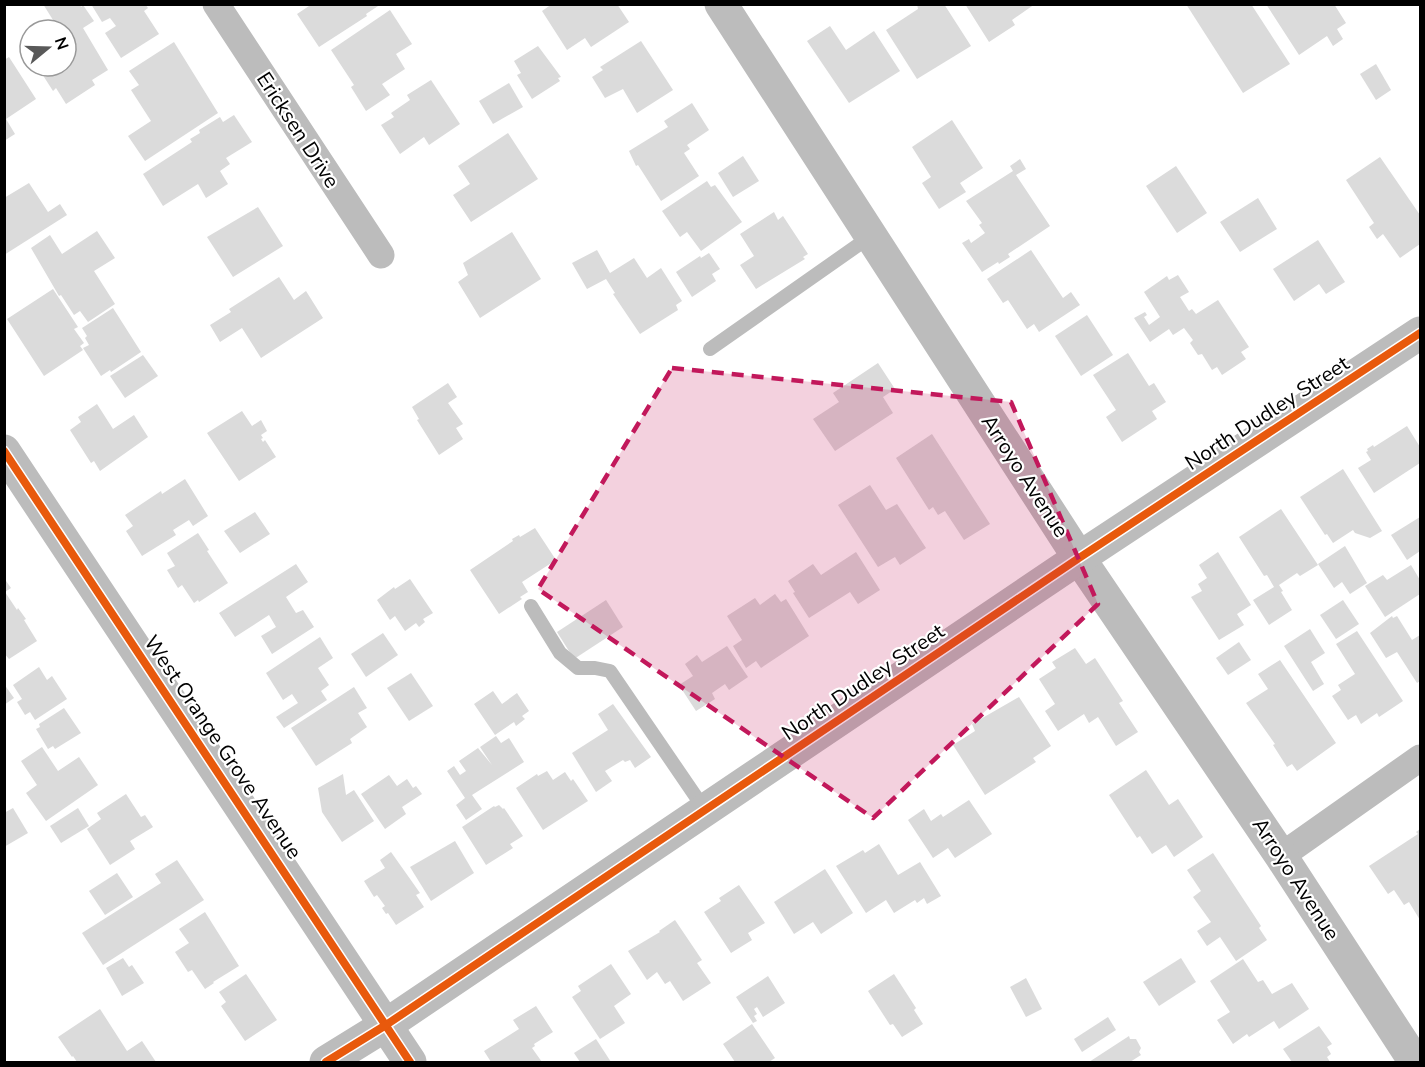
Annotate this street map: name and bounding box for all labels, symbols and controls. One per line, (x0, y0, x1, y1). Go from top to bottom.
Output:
north arrow (18, 18, 78, 78)
text: N (49, 34, 74, 53)
street label: Ericksen Drive (250, 67, 346, 193)
street label: North Dudley Street (1180, 349, 1355, 477)
street label: Arroyo Avenue (975, 409, 1075, 543)
street label: North Dudley Street (776, 617, 950, 747)
street label: West Orange Grove Avenue (138, 630, 308, 864)
street label: Arroyo Avenue (1246, 812, 1346, 946)

